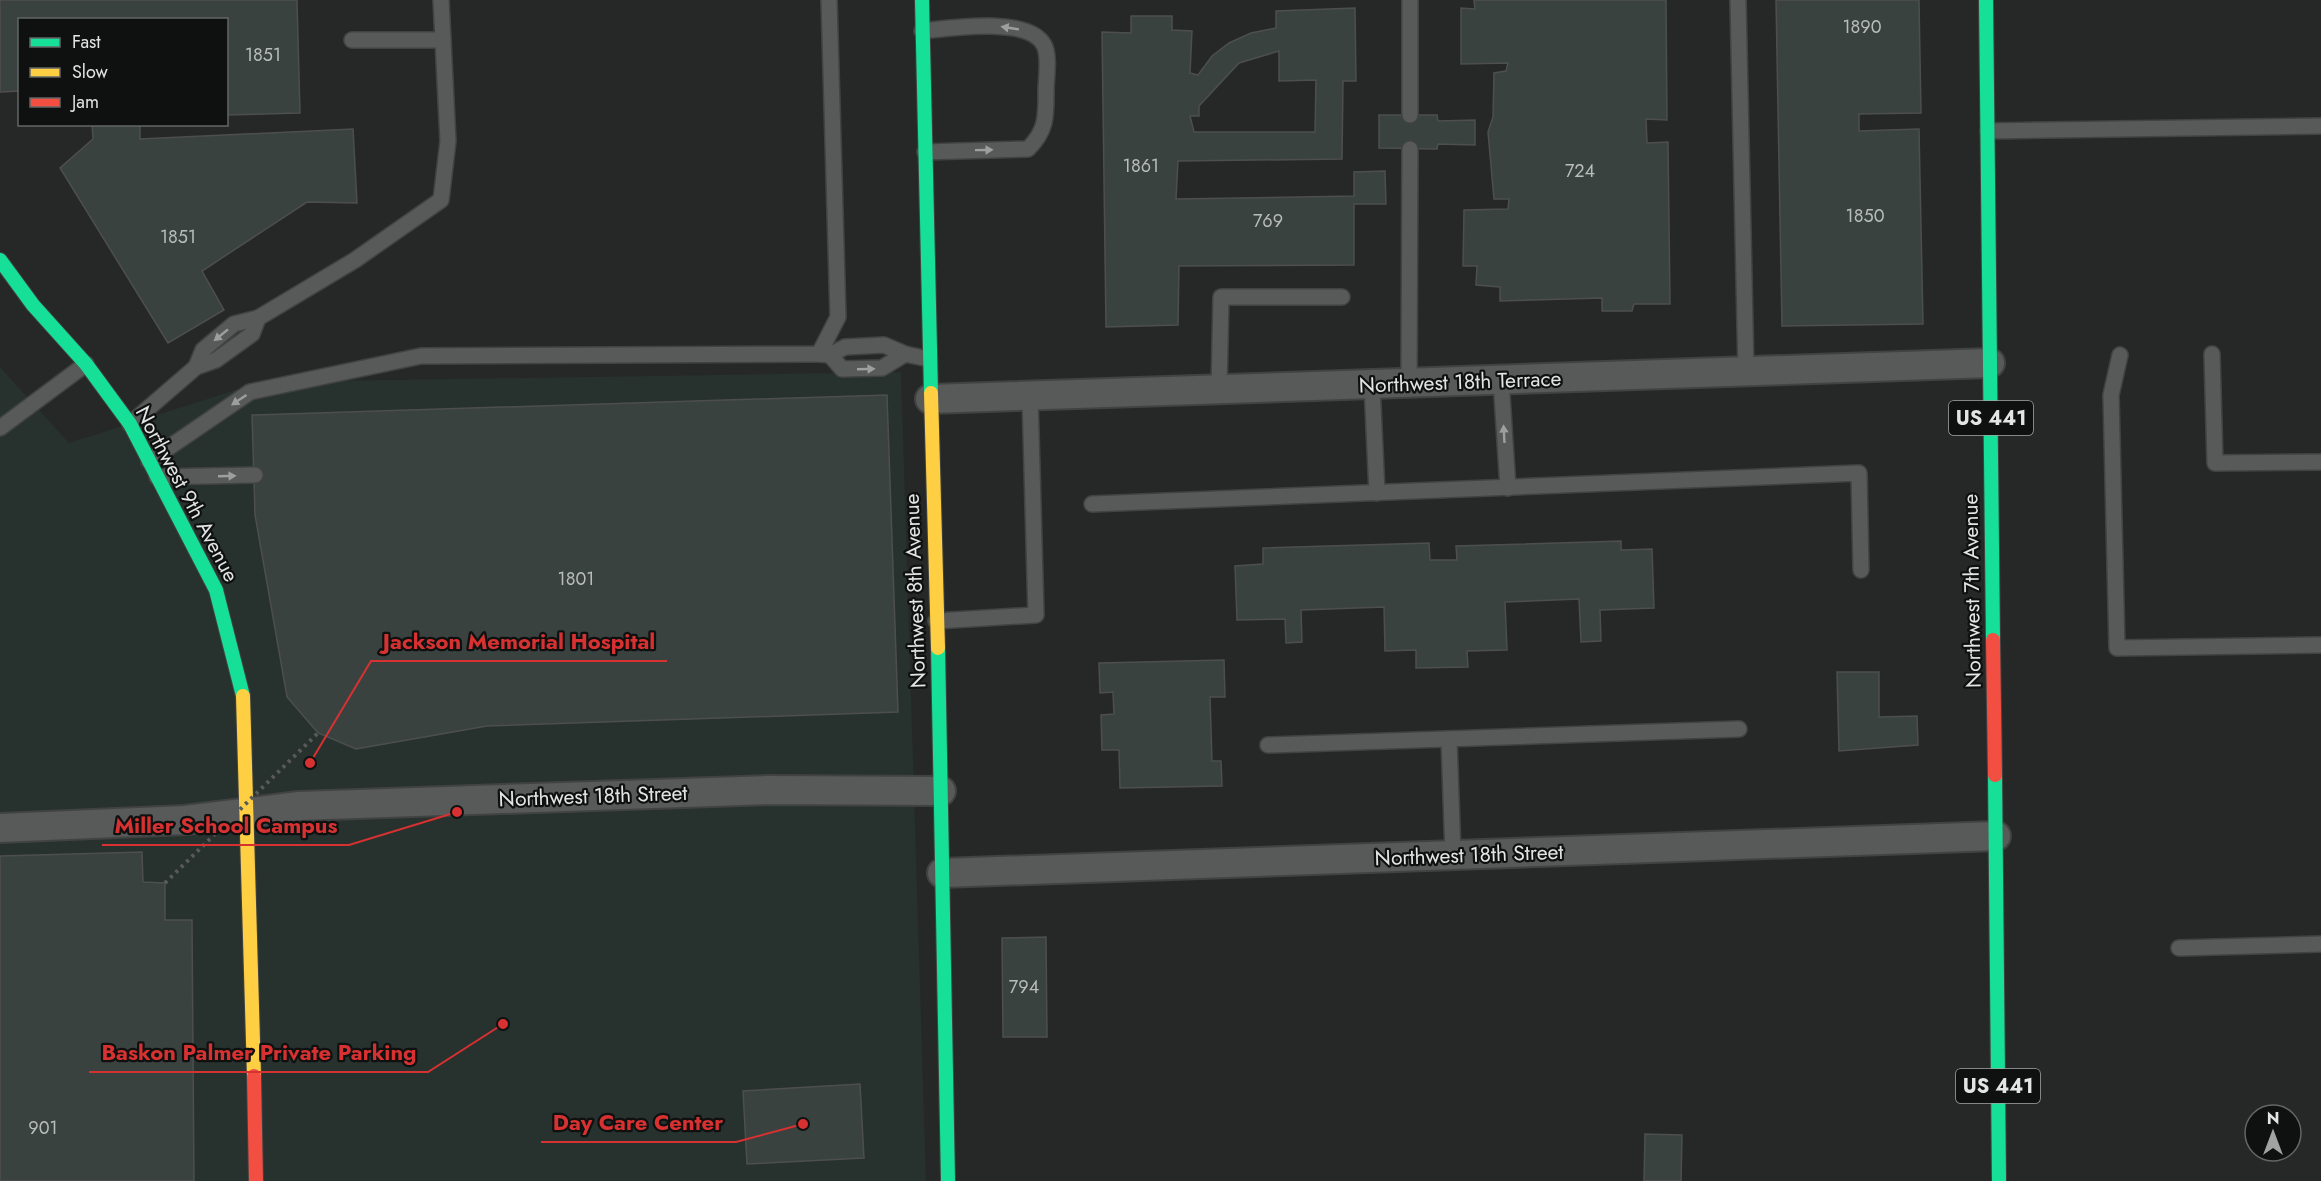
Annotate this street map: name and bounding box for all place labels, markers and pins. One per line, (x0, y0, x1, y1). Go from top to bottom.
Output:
callout: Jackson Memorial Hospital (371, 621, 667, 661)
callout: Miller School Campus (102, 805, 349, 845)
callout: Baskon Palmer Private Parking (89, 1032, 428, 1072)
callout: Day Care Center (541, 1102, 736, 1142)

